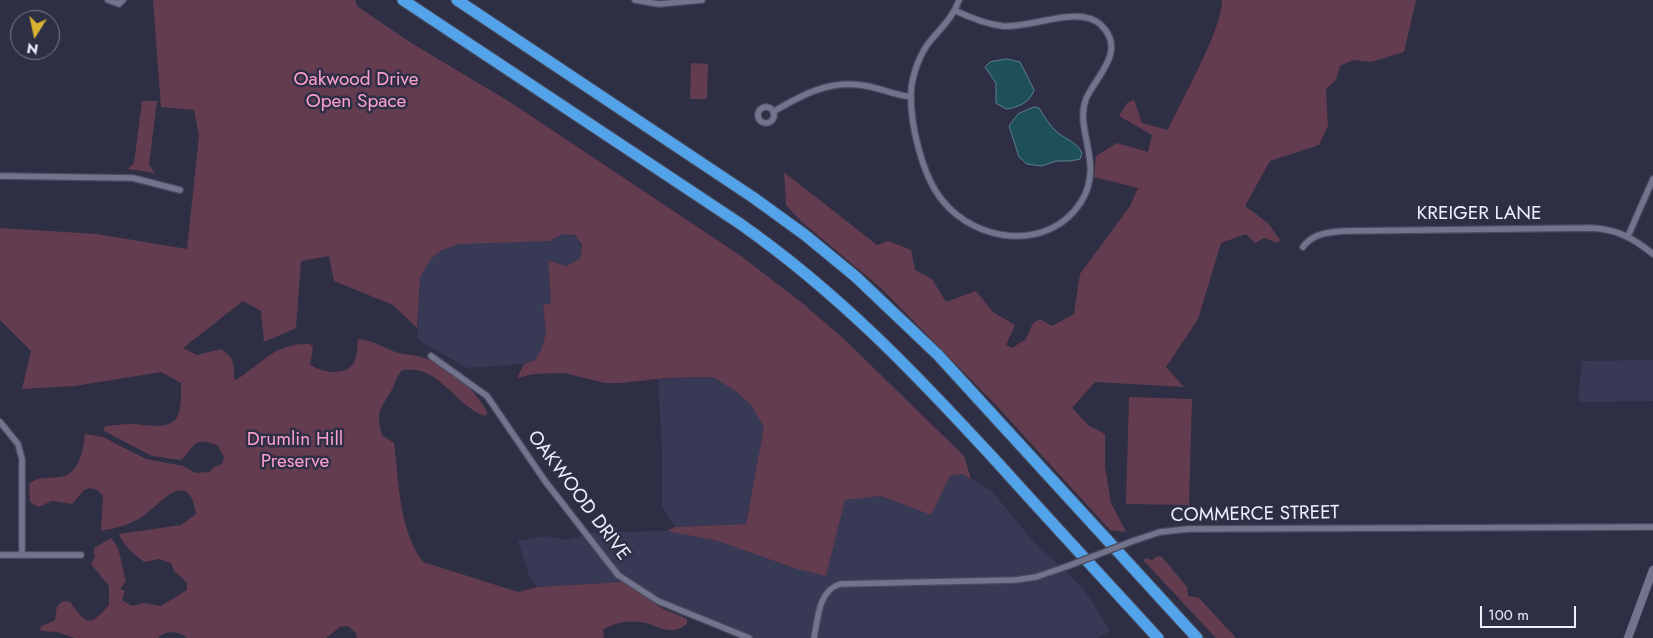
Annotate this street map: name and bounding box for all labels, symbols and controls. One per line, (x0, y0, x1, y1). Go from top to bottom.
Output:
north arrow (10, 10, 60, 60)
text: N (25, 38, 40, 60)
park label: Oakwood Drive Open Space (294, 69, 418, 113)
street label: KREIGER LANE (1417, 203, 1541, 225)
street label: OAKWOOD DRIVE (522, 427, 634, 565)
park label: Drumlin Hill Preserve (247, 429, 343, 473)
street label: COMMERCE STREET (1170, 502, 1340, 528)
scale bar (1483, 596, 1579, 628)
text: 100 m (1488, 604, 1529, 626)

